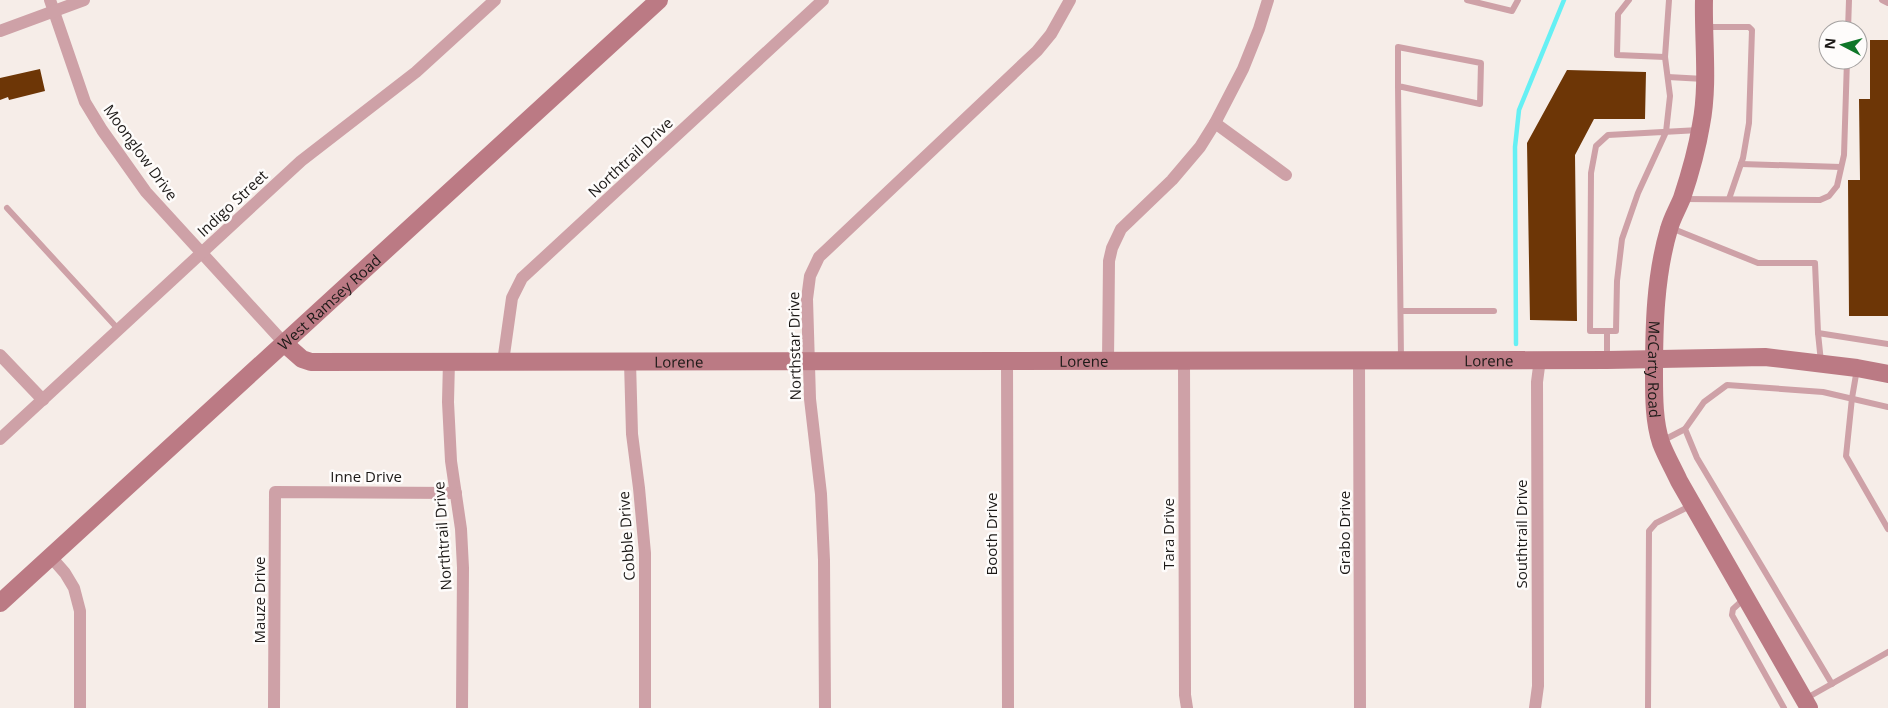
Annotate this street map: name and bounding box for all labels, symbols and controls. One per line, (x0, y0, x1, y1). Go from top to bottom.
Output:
north arrow (1818, 20, 1868, 70)
text: N (1820, 37, 1840, 50)
street label: Moonglow Drive (99, 100, 183, 204)
street label: Northtrail Drive (583, 113, 677, 201)
street label: Indigo Street (193, 165, 271, 241)
street label: West Ramsey Road (273, 250, 385, 354)
street label: Northstar Drive (783, 292, 805, 400)
street label: McCarty Road (1644, 320, 1666, 419)
street label: Lorene (1464, 350, 1513, 370)
street label: Lorene (654, 351, 703, 371)
street label: Lorene (1059, 351, 1108, 371)
street label: Inne Drive (330, 466, 402, 486)
street label: Southtrail Drive (1511, 480, 1531, 589)
street label: Northtrail Drive (428, 481, 456, 591)
street label: Cobble Drive (613, 491, 639, 581)
street label: Grabo Drive (1334, 491, 1354, 575)
street label: Booth Drive (981, 493, 1001, 575)
street label: Tara Drive (1158, 498, 1178, 570)
street label: Mauze Drive (249, 556, 269, 644)

